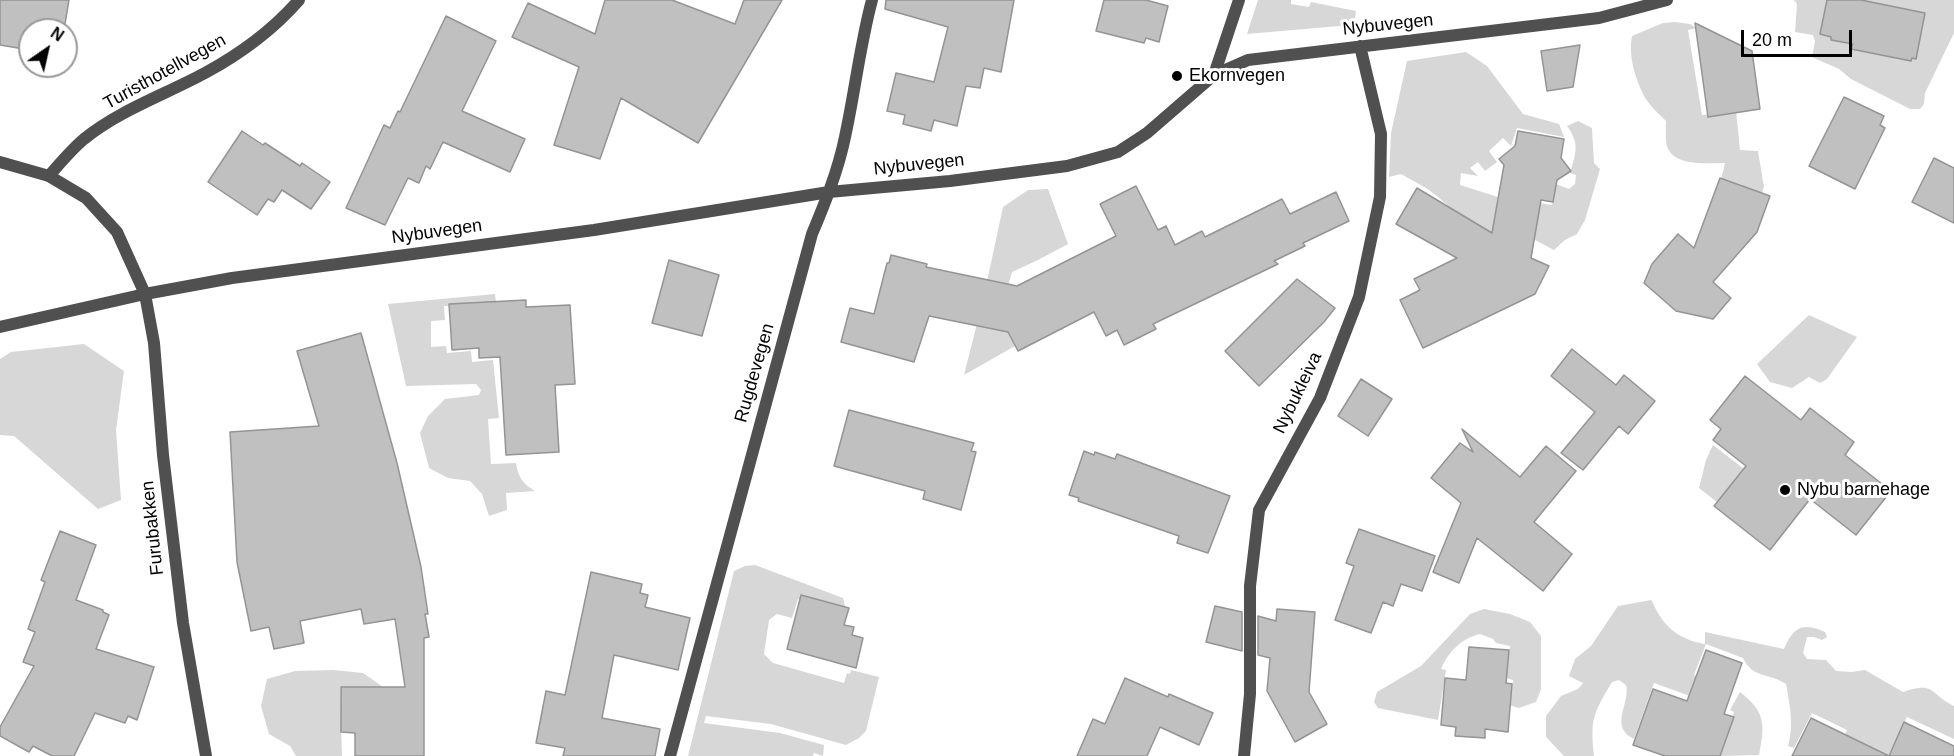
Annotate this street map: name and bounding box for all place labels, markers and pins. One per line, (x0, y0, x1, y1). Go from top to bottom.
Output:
place label: Ekornvegen (1189, 65, 1285, 87)
marker: Ekornvegen (1170, 69, 1184, 83)
place label: Nybu barnehage (1797, 479, 1930, 501)
marker: Nybu barnehage (1778, 483, 1792, 497)

